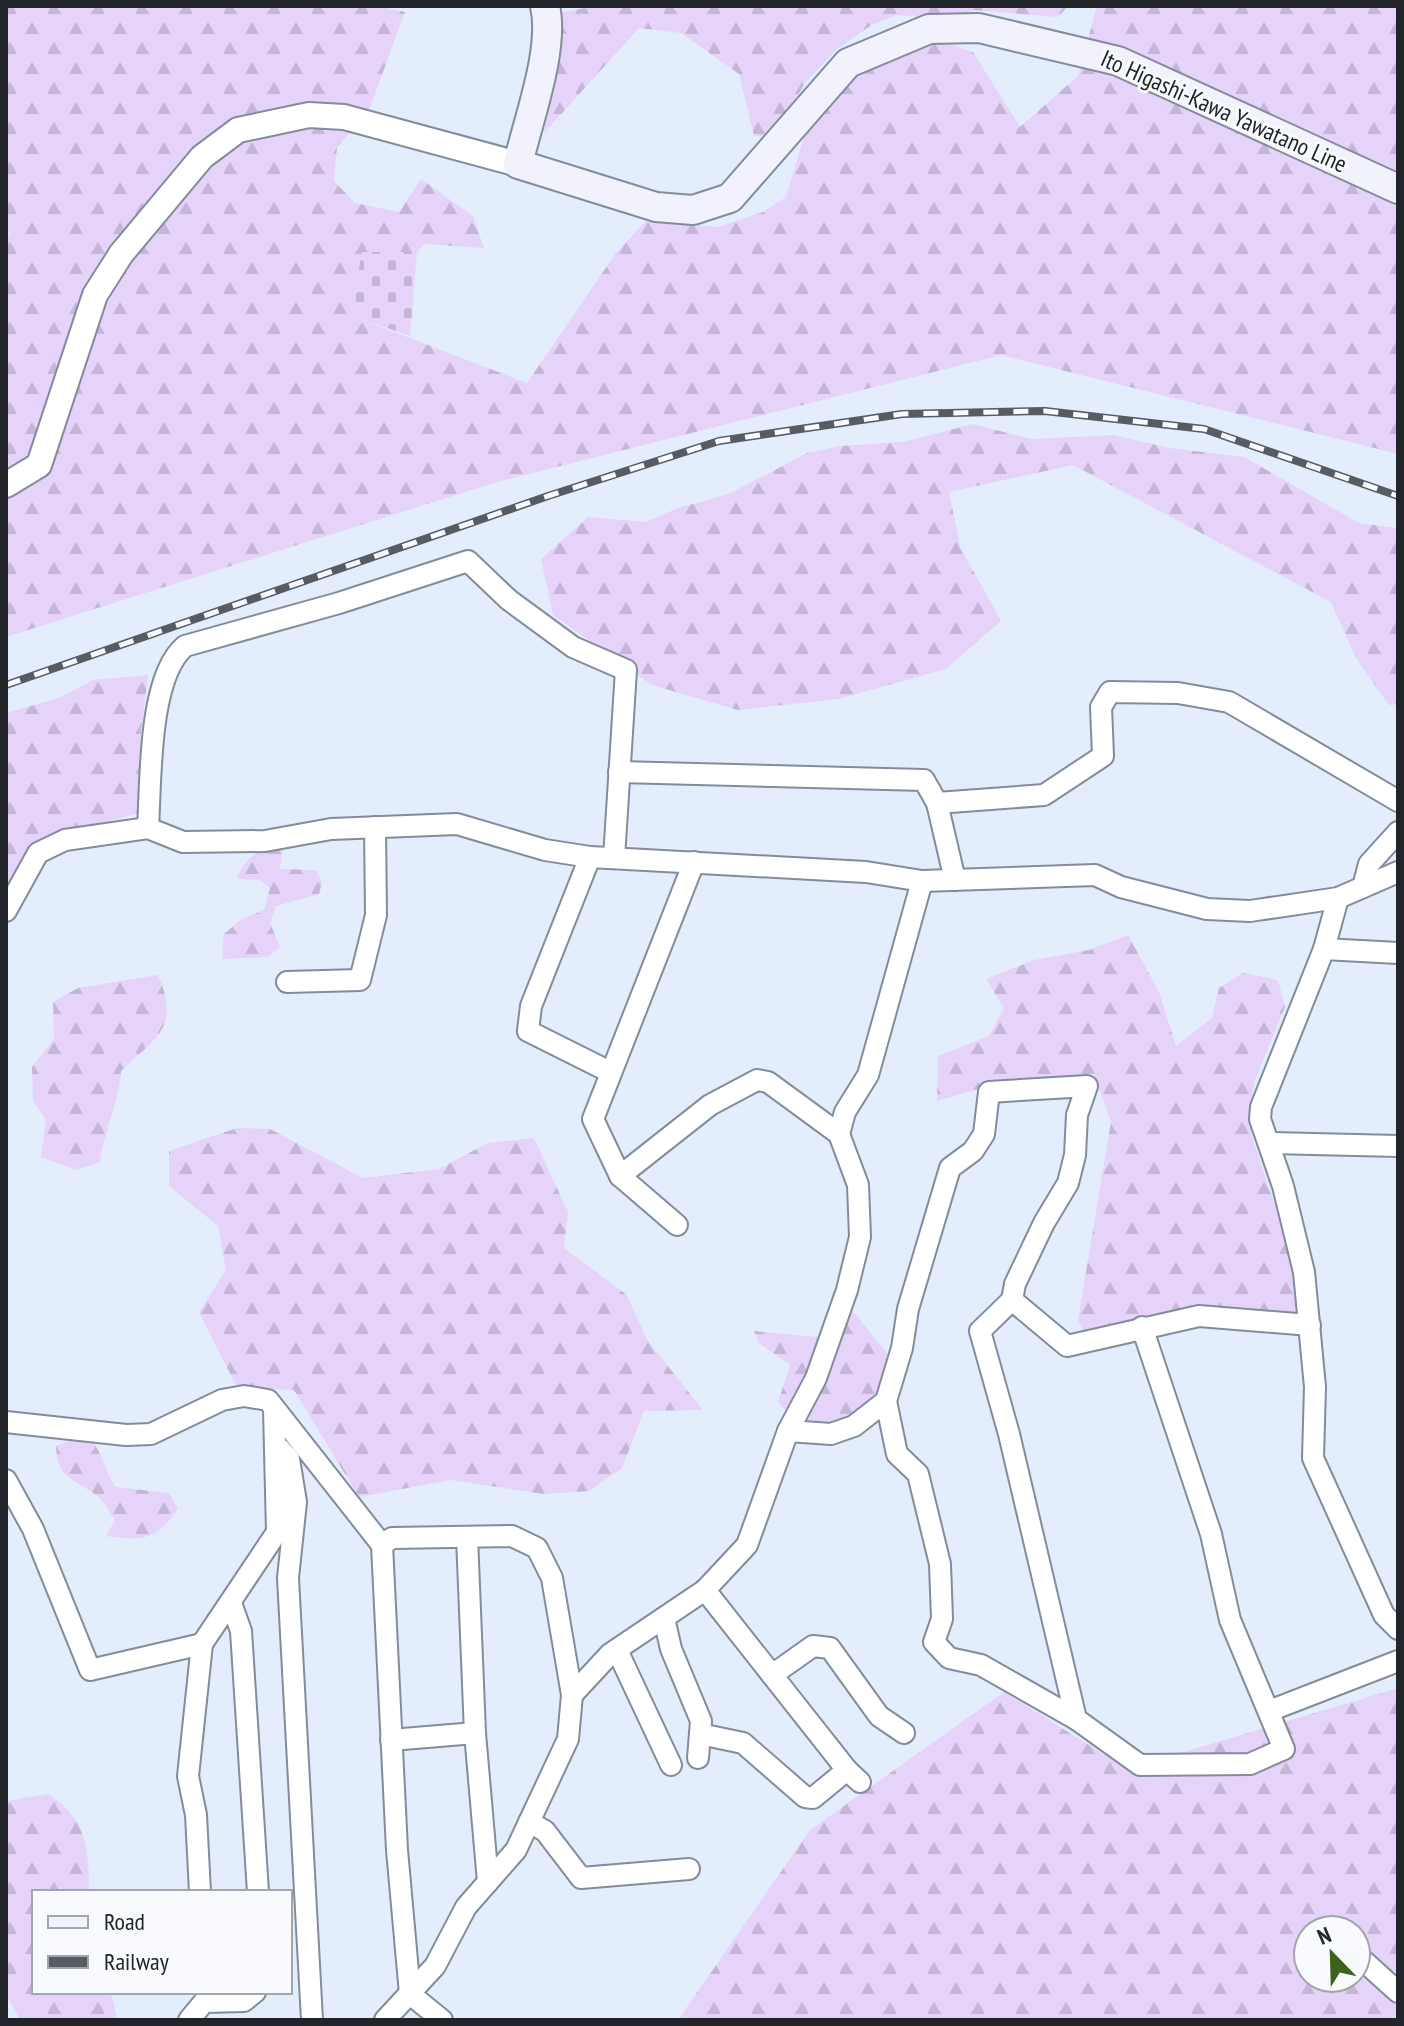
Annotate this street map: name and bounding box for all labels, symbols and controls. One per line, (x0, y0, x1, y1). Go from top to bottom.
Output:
street label: Ito Higashi-Kawa Yawatano Line (1096, 43, 1352, 179)
legend (32, 1890, 292, 1994)
text: Road (104, 1906, 145, 1937)
north arrow (1292, 1914, 1372, 1994)
text: N (1313, 1920, 1335, 1951)
text: Railway (104, 1946, 169, 1977)

